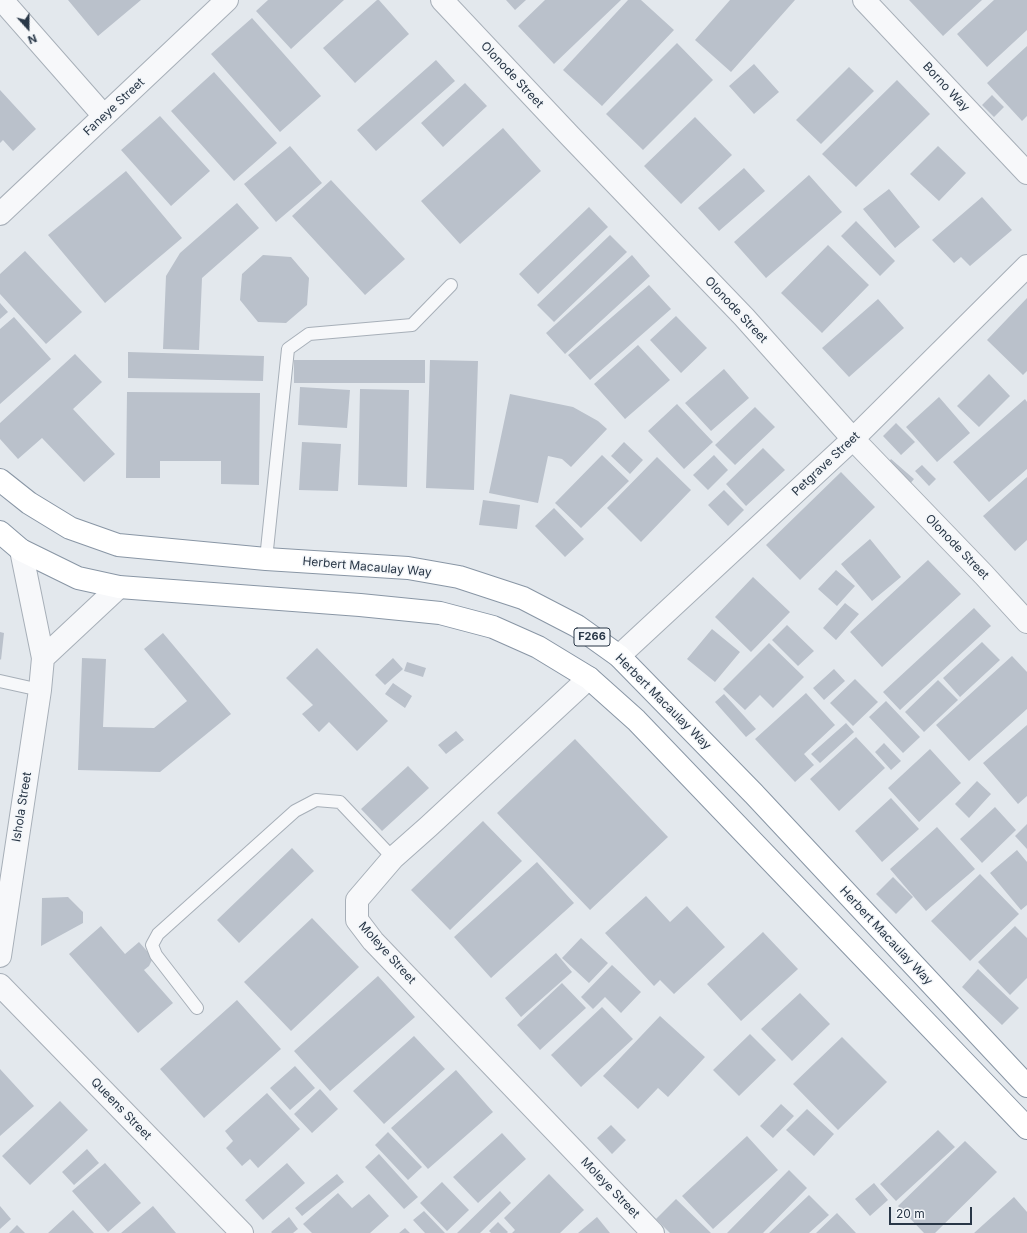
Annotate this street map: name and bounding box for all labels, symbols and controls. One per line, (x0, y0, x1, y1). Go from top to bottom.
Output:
north arrow (8, 8, 48, 48)
text: N (26, 31, 39, 47)
street label: Olonode Street (478, 39, 546, 111)
street label: Borno Way (920, 59, 972, 115)
street label: Faneye Street (81, 75, 147, 139)
street label: Olonode Street (702, 274, 770, 346)
street label: Petgrave Street (789, 429, 863, 499)
street label: Olonode Street (922, 511, 992, 583)
street label: Herbert Macaulay Way (302, 554, 432, 580)
road number: F266 (574, 628, 610, 646)
street label: Herbert Macaulay Way (612, 651, 714, 753)
street label: Ishola Street (9, 771, 35, 843)
street label: Herbert Macaulay Way (837, 884, 935, 988)
street label: Moleye Street (355, 919, 419, 987)
street label: Queens Street (88, 1075, 154, 1143)
street label: Moleye Street (578, 1155, 642, 1221)
scale bar (891, 1199, 974, 1225)
text: 20 m (896, 1206, 925, 1221)

